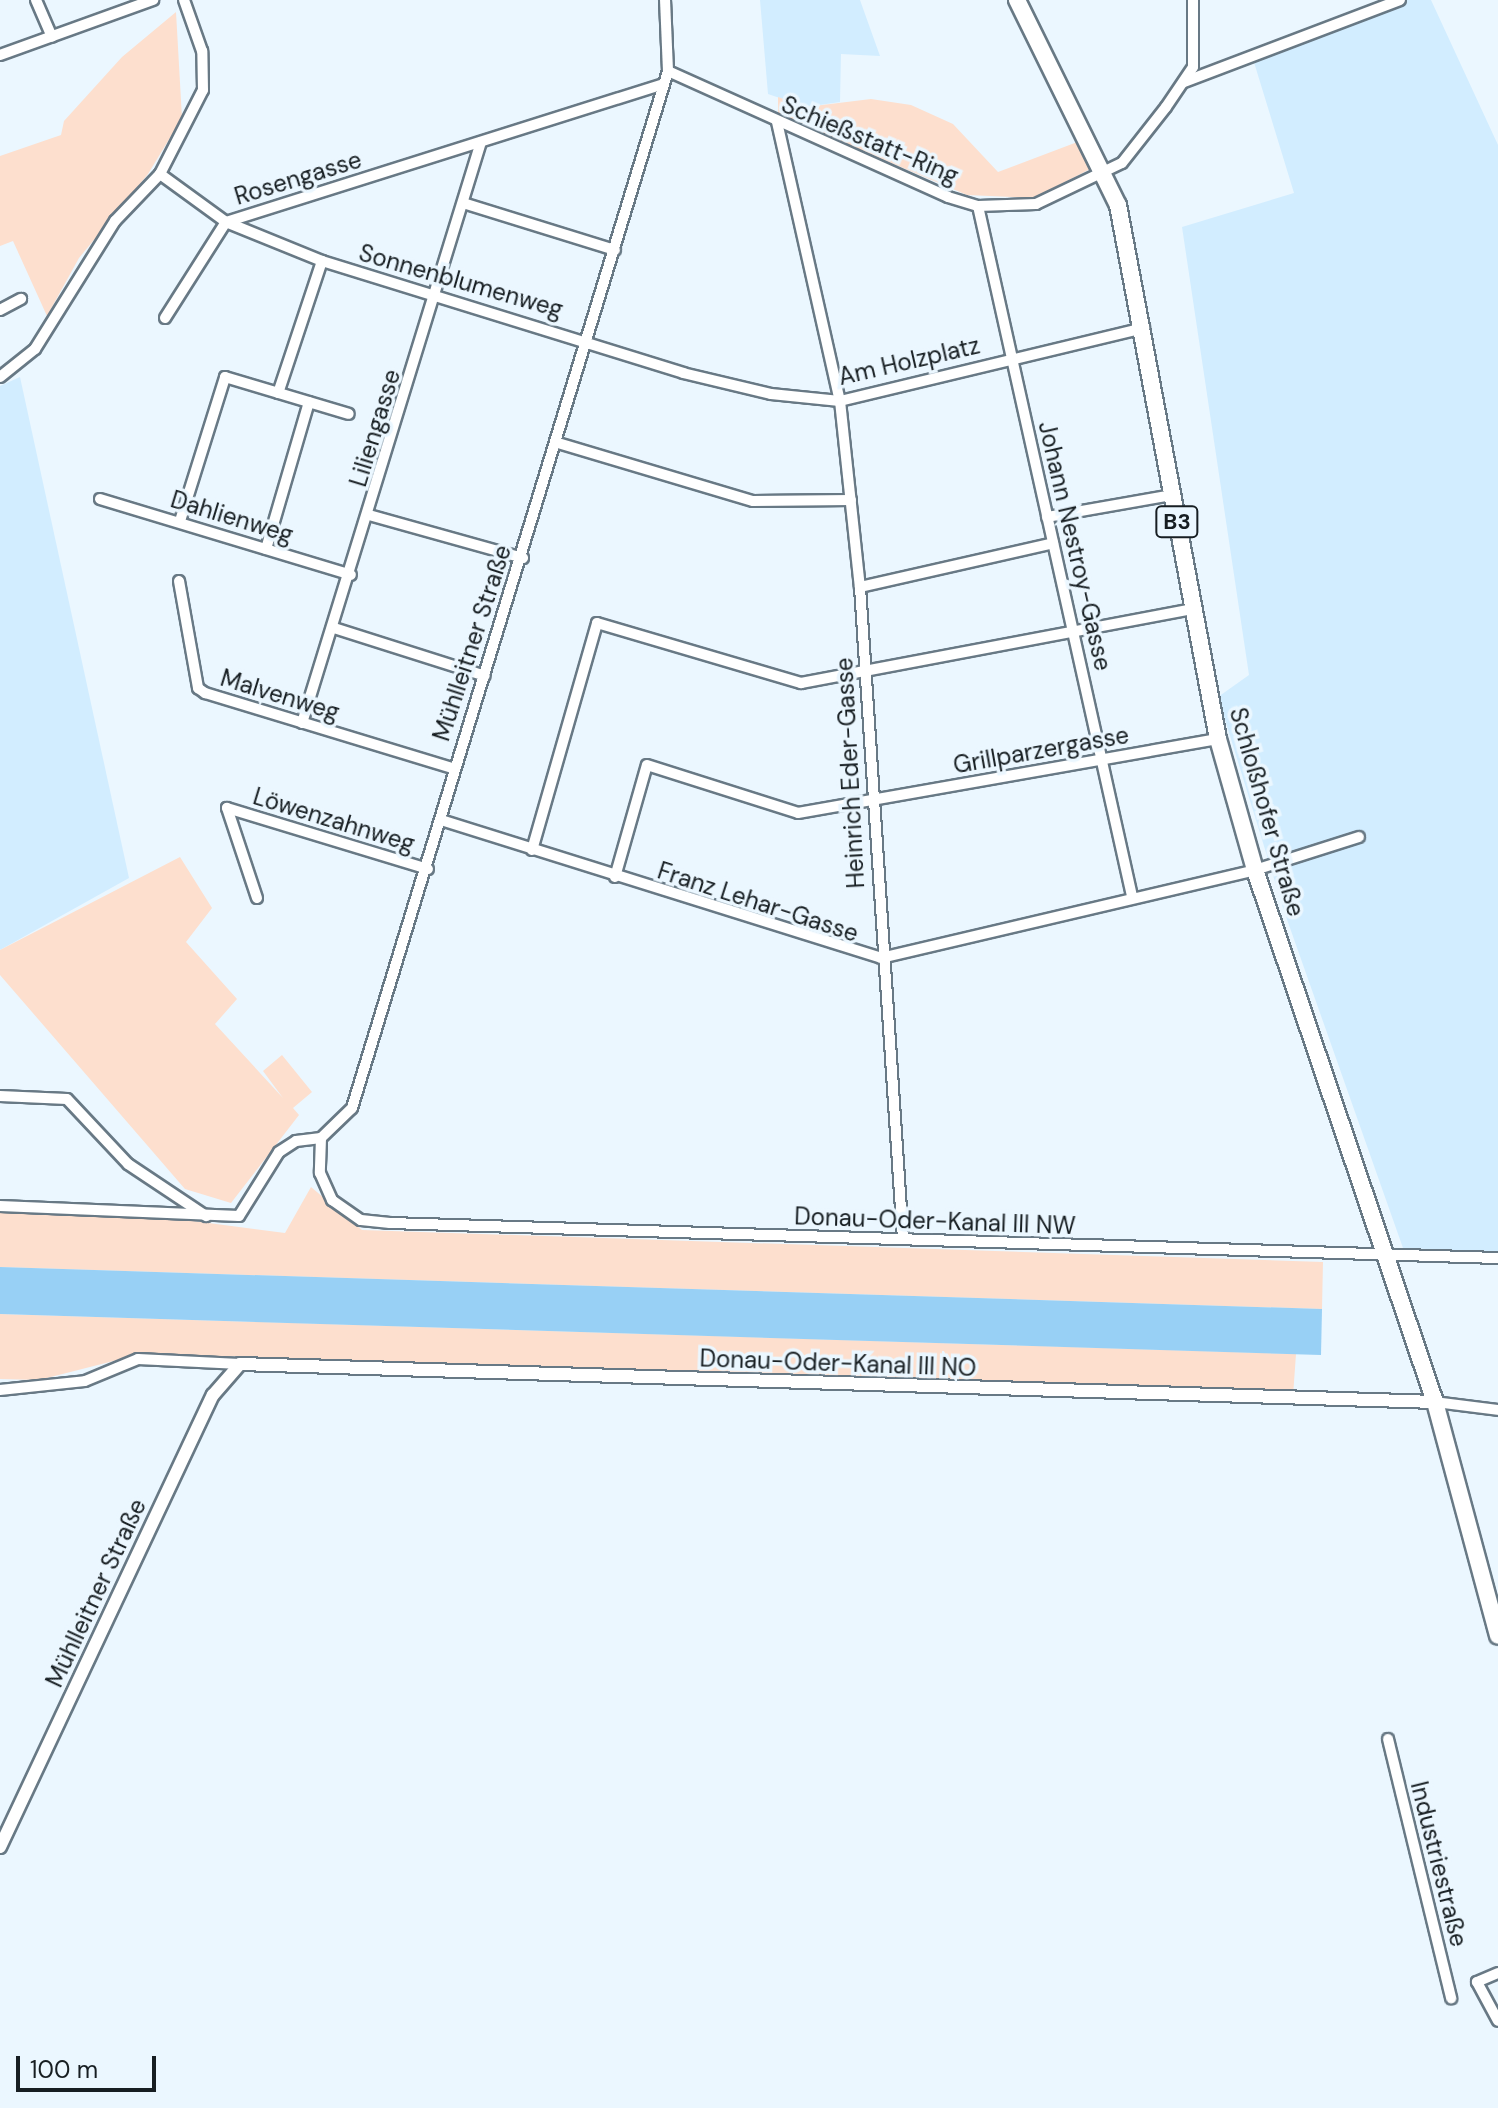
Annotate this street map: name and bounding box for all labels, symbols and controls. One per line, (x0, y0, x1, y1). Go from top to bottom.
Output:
street label: Schießstatt-Ring (777, 90, 963, 190)
street label: Rosengasse (231, 145, 365, 211)
street label: Sonnenblumenweg (356, 238, 566, 324)
street label: Am Holzplatz (836, 331, 982, 391)
street label: Liliengasse (344, 366, 406, 490)
street label: Johann Nestroy-Gasse (1032, 418, 1118, 674)
street label: Dahlienweg (167, 485, 297, 549)
road number: B3 (1155, 504, 1199, 540)
street label: Mühlleitner Straße (427, 541, 517, 745)
street label: Heinrich Eder-Gasse (830, 657, 870, 889)
street label: Malvenweg (217, 663, 343, 727)
street label: Schloßhofer Straße (1223, 704, 1311, 920)
street label: Grillparzergasse (951, 720, 1131, 780)
street label: Löwenzahnweg (250, 782, 418, 858)
street label: Franz Lehar-Gasse (654, 856, 862, 948)
street label: Donau-Oder-Kanal III NW (794, 1202, 1076, 1240)
street label: Donau-Oder-Kanal III NO (699, 1344, 977, 1382)
street label: Mühlleitner Straße (40, 1494, 152, 1692)
street label: Industriestraße (1405, 1778, 1473, 1950)
scale bar (20, 2040, 160, 2090)
text: 100 m (30, 2054, 98, 2085)

